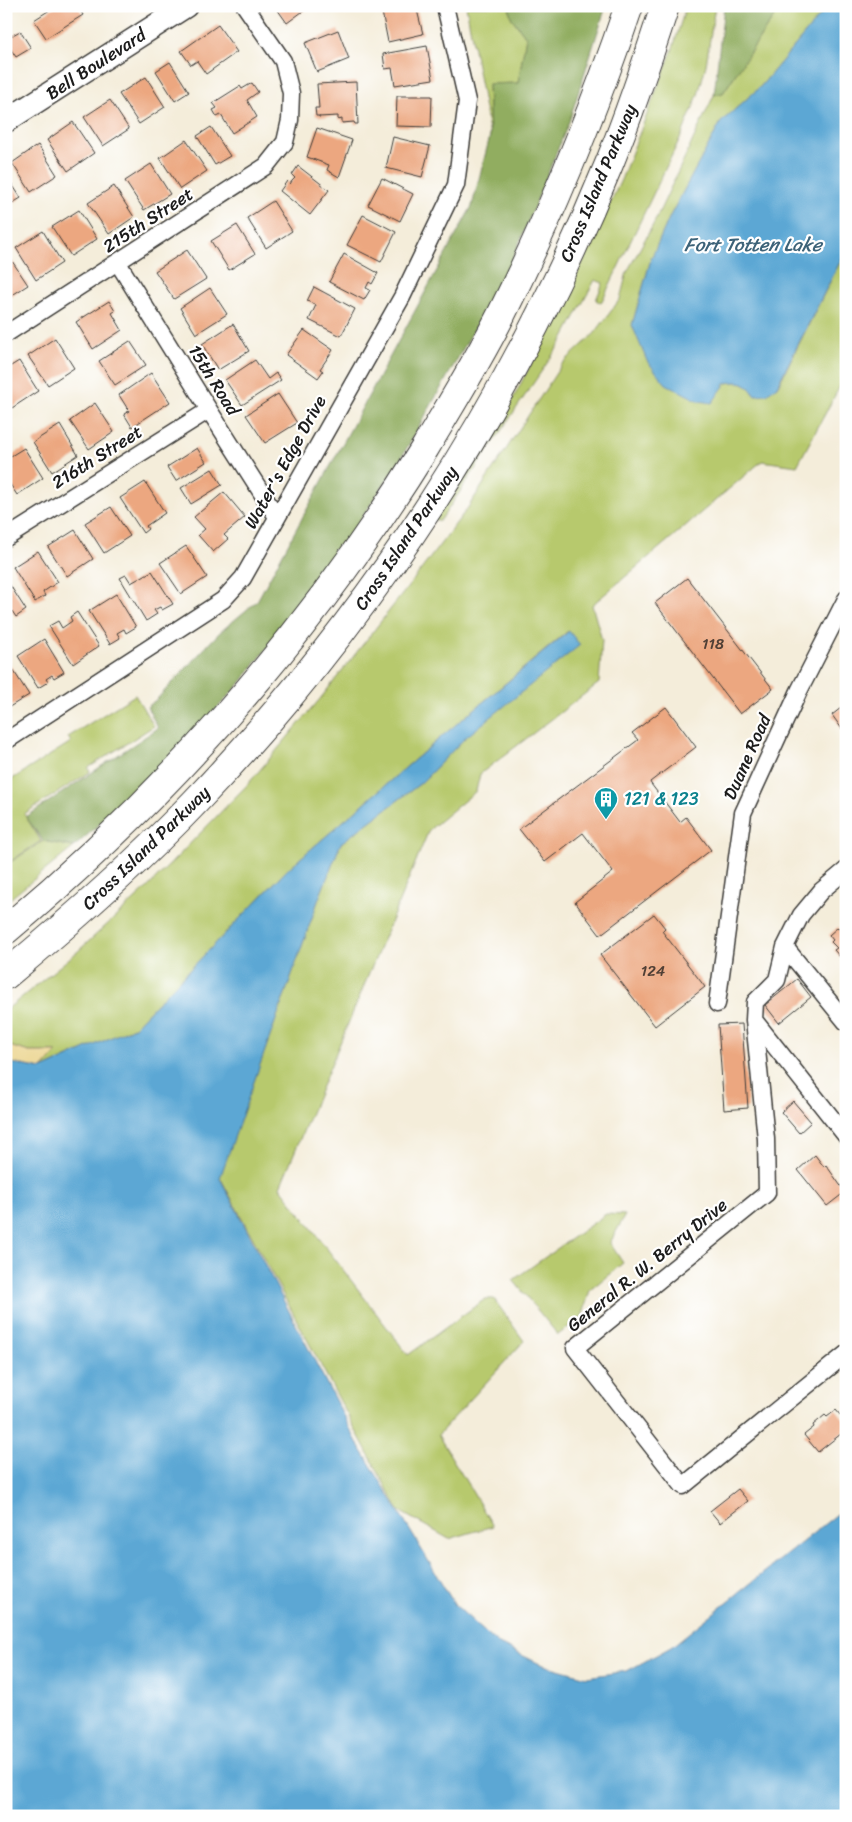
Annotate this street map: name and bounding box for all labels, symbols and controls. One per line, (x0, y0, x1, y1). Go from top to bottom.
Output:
street label: Bell Boulevard (39, 19, 154, 109)
street label: Cross Island Parkway (550, 98, 646, 267)
street label: 215th Street (96, 178, 200, 262)
water label: Fort Totten Lake (684, 228, 824, 261)
street label: 15th Road (179, 338, 249, 423)
street label: Water's Edge Drive (235, 389, 335, 535)
street label: 216th Street (45, 416, 149, 498)
street label: Cross Island Parkway (345, 458, 467, 617)
house number: 118 (702, 631, 724, 657)
street label: Duane Road (714, 708, 781, 805)
street label: Cross Island Parkway (74, 777, 218, 918)
place label: 121 & 123 (624, 783, 699, 815)
building icon: 121 & 123 (593, 786, 619, 820)
house number: 124 (641, 958, 665, 984)
street label: General R. W. Berry Drive (559, 1190, 735, 1340)

